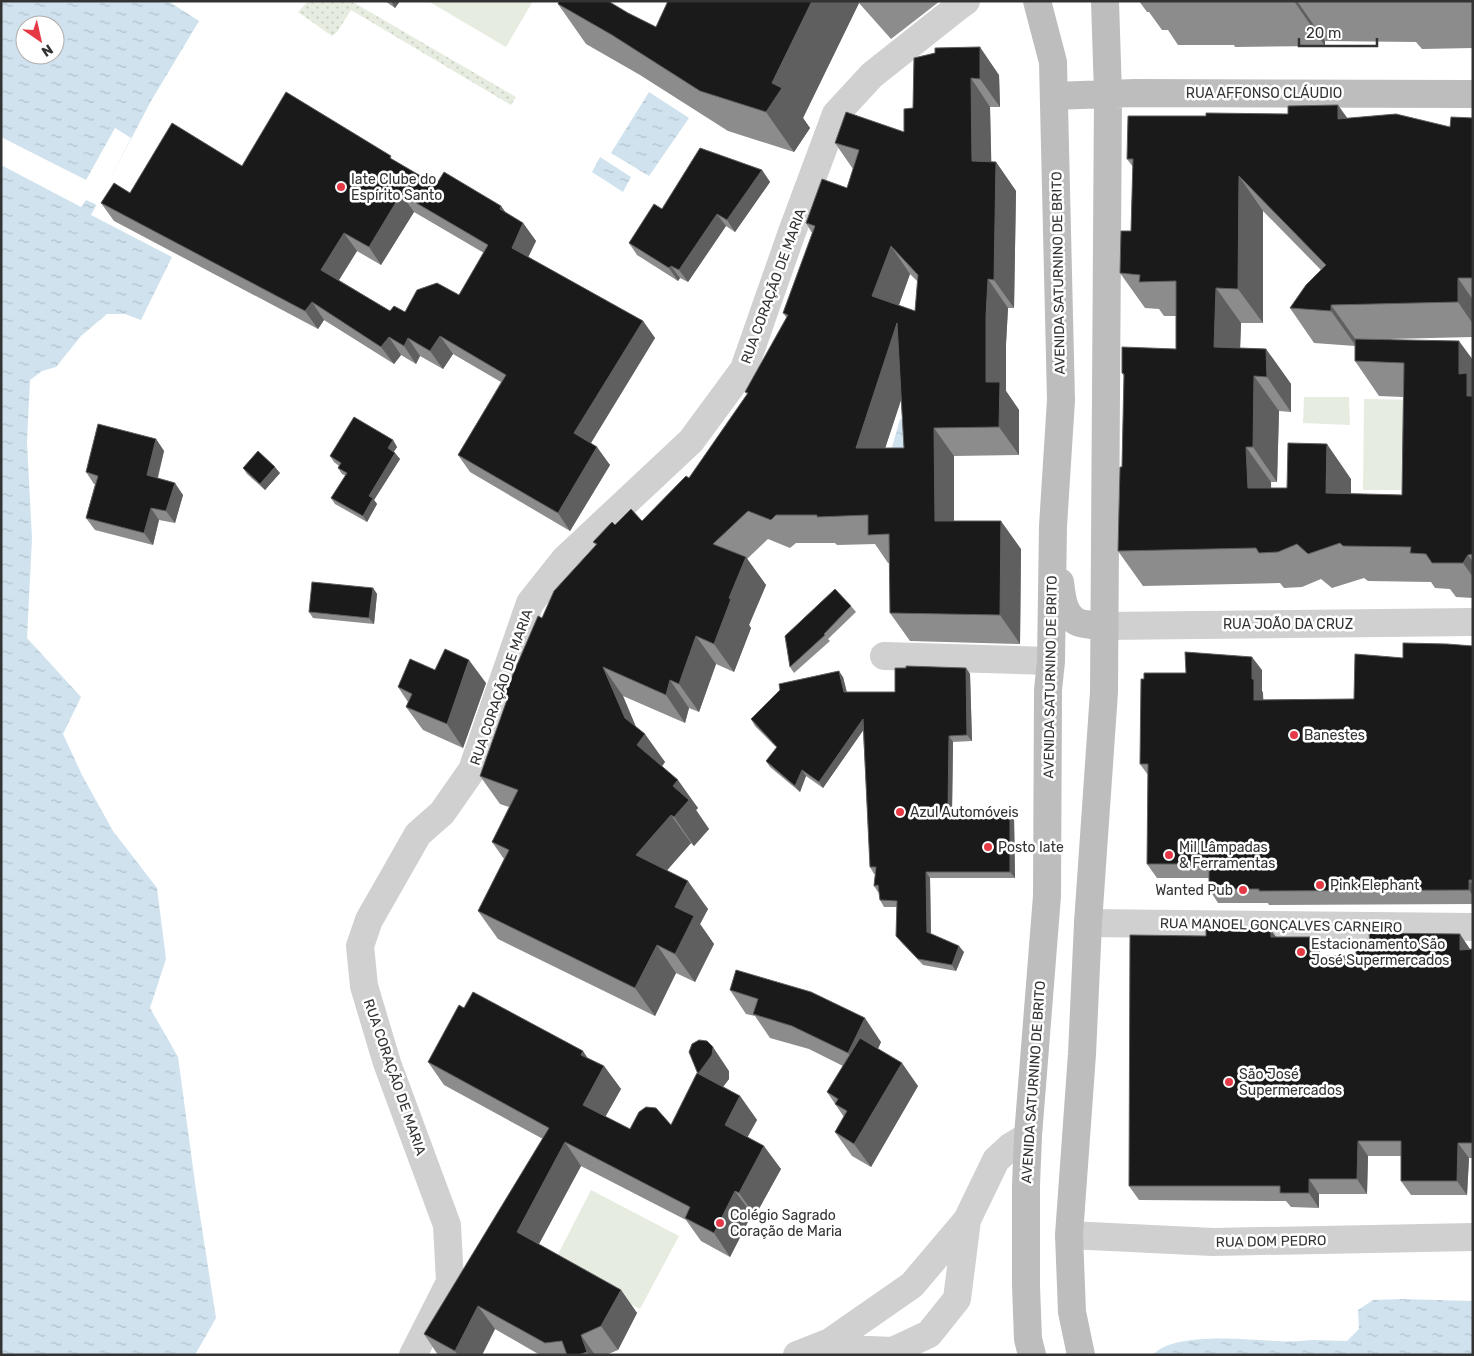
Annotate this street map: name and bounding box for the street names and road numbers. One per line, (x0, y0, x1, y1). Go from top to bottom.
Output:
street label: RUA AFFONSO CLÁUDIO (1186, 84, 1342, 102)
street label: AVENIDA SATURNINO DE BRITO (1048, 171, 1069, 375)
street label: RUA CORAÇÃO DE MARIA (736, 205, 810, 366)
street label: AVENIDA SATURNINO DE BRITO (1040, 575, 1061, 779)
street label: RUA CORAÇÃO DE MARIA (466, 606, 536, 768)
street label: RUA JOÃO DA CRUZ (1223, 615, 1353, 633)
street label: RUA MANOEL GONÇALVES CARNEIRO (1160, 915, 1402, 936)
street label: AVENIDA SATURNINO DE BRITO (1018, 980, 1049, 1184)
street label: RUA CORAÇÃO DE MARIA (360, 996, 430, 1158)
street label: RUA DOM PEDRO (1216, 1232, 1326, 1251)

